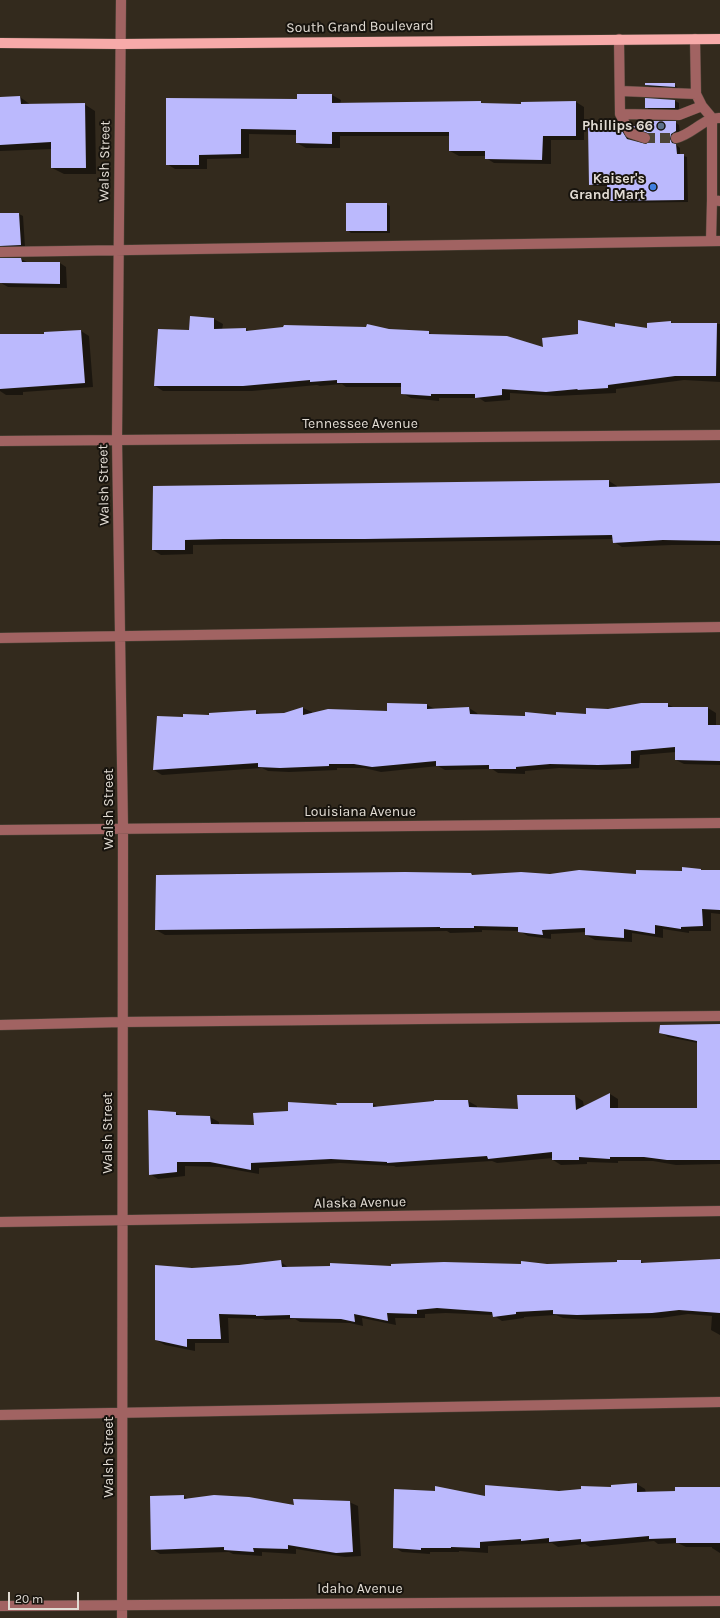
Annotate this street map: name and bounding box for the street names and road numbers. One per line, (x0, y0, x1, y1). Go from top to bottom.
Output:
street label: South Grand Boulevard (286, 17, 434, 37)
street label: Walsh Street (96, 120, 114, 202)
street label: Tennessee Avenue (302, 416, 418, 432)
street label: Walsh Street (95, 444, 113, 526)
street label: Walsh Street (101, 768, 117, 850)
street label: Louisiana Avenue (304, 804, 416, 820)
street label: Walsh Street (100, 1092, 116, 1174)
street label: Alaska Avenue (314, 1194, 406, 1212)
street label: Walsh Street (101, 1416, 117, 1498)
street label: Idaho Avenue (317, 1581, 403, 1597)

